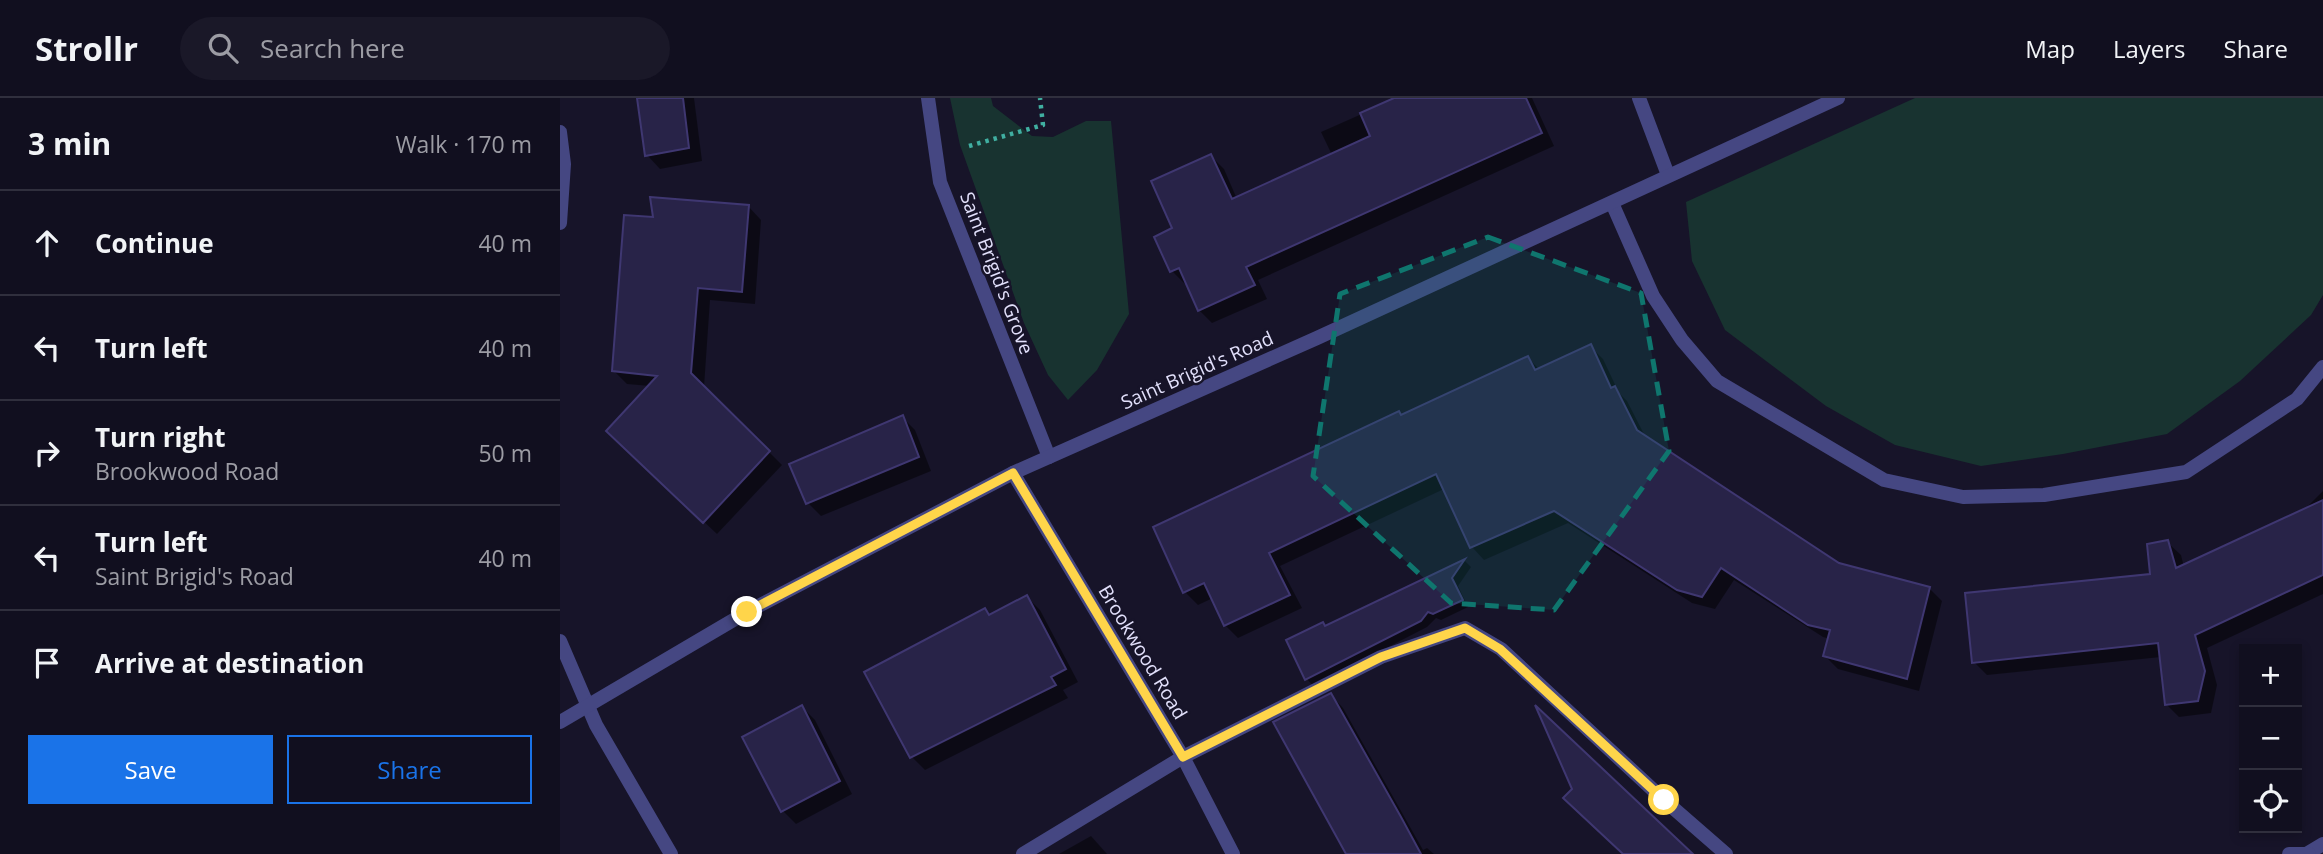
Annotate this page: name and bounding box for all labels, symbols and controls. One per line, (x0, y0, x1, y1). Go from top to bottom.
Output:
search box (180, 17, 670, 80)
text: Strollr (35, 26, 138, 71)
icon: search (204, 29, 242, 67)
text: Search here (260, 30, 405, 66)
text: Map (2025, 32, 2075, 65)
text: Layers (2113, 32, 2186, 65)
text: Share (2224, 32, 2288, 65)
text: 3 min (28, 123, 111, 164)
text: Walk · 170 m (395, 128, 532, 160)
street label: Saint Brigid's Grove (954, 188, 1040, 358)
icon: ahead (28, 224, 66, 262)
text: Continue (95, 225, 214, 261)
text: 40 m (478, 227, 532, 259)
street label: Saint Brigid's Road (1117, 325, 1277, 415)
icon: left (28, 329, 66, 367)
text: Turn left (95, 330, 207, 366)
text: 40 m (478, 332, 532, 364)
text: Turn right (95, 419, 226, 455)
icon: right (28, 434, 66, 472)
text: 50 m (478, 437, 532, 469)
text: Brookwood Road (95, 455, 279, 487)
text: Turn left (95, 524, 207, 560)
icon: left (28, 539, 66, 577)
text: 40 m (478, 542, 532, 574)
text: Saint Brigid's Road (95, 560, 294, 592)
street label: Brookwood Road (1093, 580, 1193, 724)
route end (731, 596, 762, 627)
icon: arrive (28, 644, 66, 682)
map controls (2239, 644, 2302, 833)
button: + (2239, 644, 2302, 707)
text: Arrive at destination (95, 645, 364, 681)
button: − (2239, 707, 2302, 770)
button: Save (28, 735, 273, 804)
button: Share (287, 735, 532, 804)
button: locate (2239, 770, 2302, 833)
route start (1648, 784, 1679, 815)

